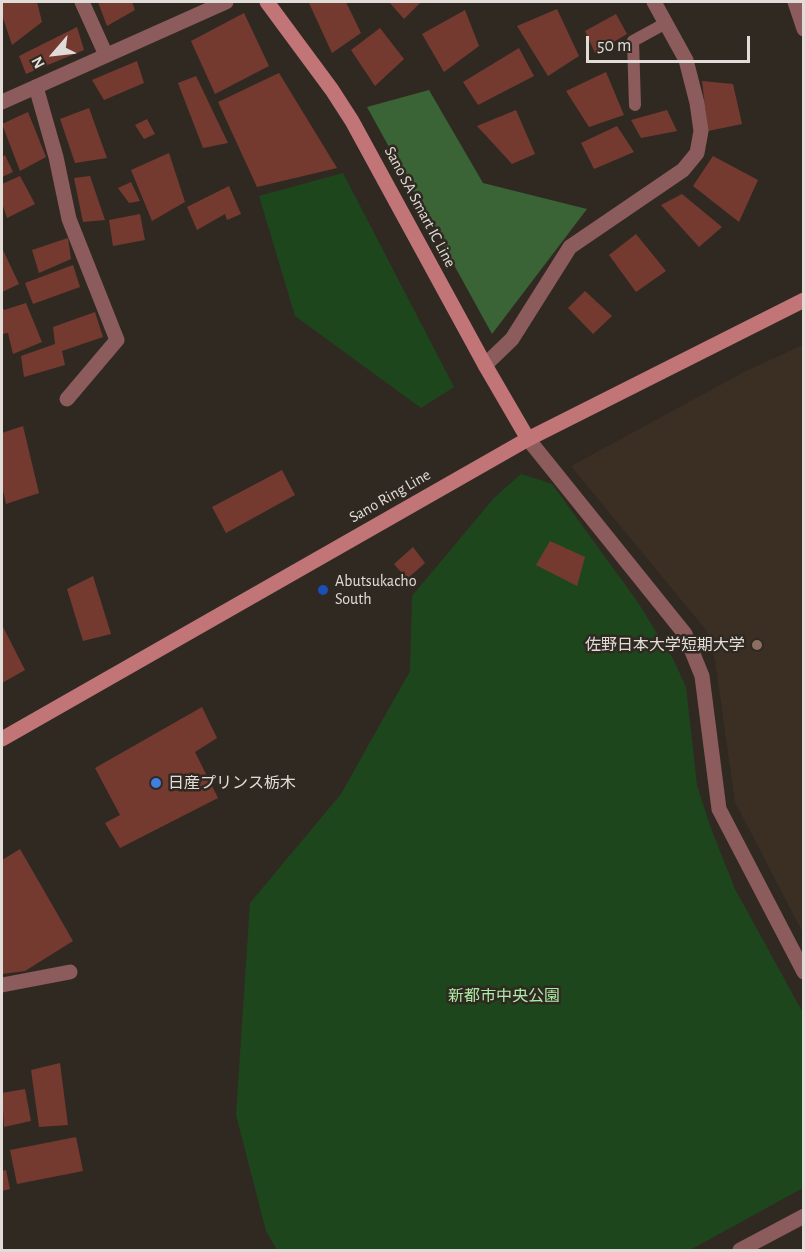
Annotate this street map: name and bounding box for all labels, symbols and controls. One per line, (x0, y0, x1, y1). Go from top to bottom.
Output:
north arrow (24, 24, 84, 84)
scale bar (589, 24, 752, 62)
text: 50 m (597, 37, 631, 55)
text: N (28, 54, 48, 71)
street label: Sano SA Smart IC Line (380, 143, 460, 271)
street label: Sano Ring Line (346, 465, 434, 527)
place label: Abutsukacho South (335, 571, 417, 609)
marker: Abutsukacho South (316, 583, 330, 597)
place label: 佐野日本大学短期大学 (585, 635, 745, 655)
marker: 佐野日本大学短期大学 (750, 638, 764, 652)
place label: 日産プリンス栃木 (168, 773, 296, 793)
marker: 日産プリンス栃木 (149, 776, 163, 790)
park label: 新都市中央公園 (448, 986, 560, 1006)

